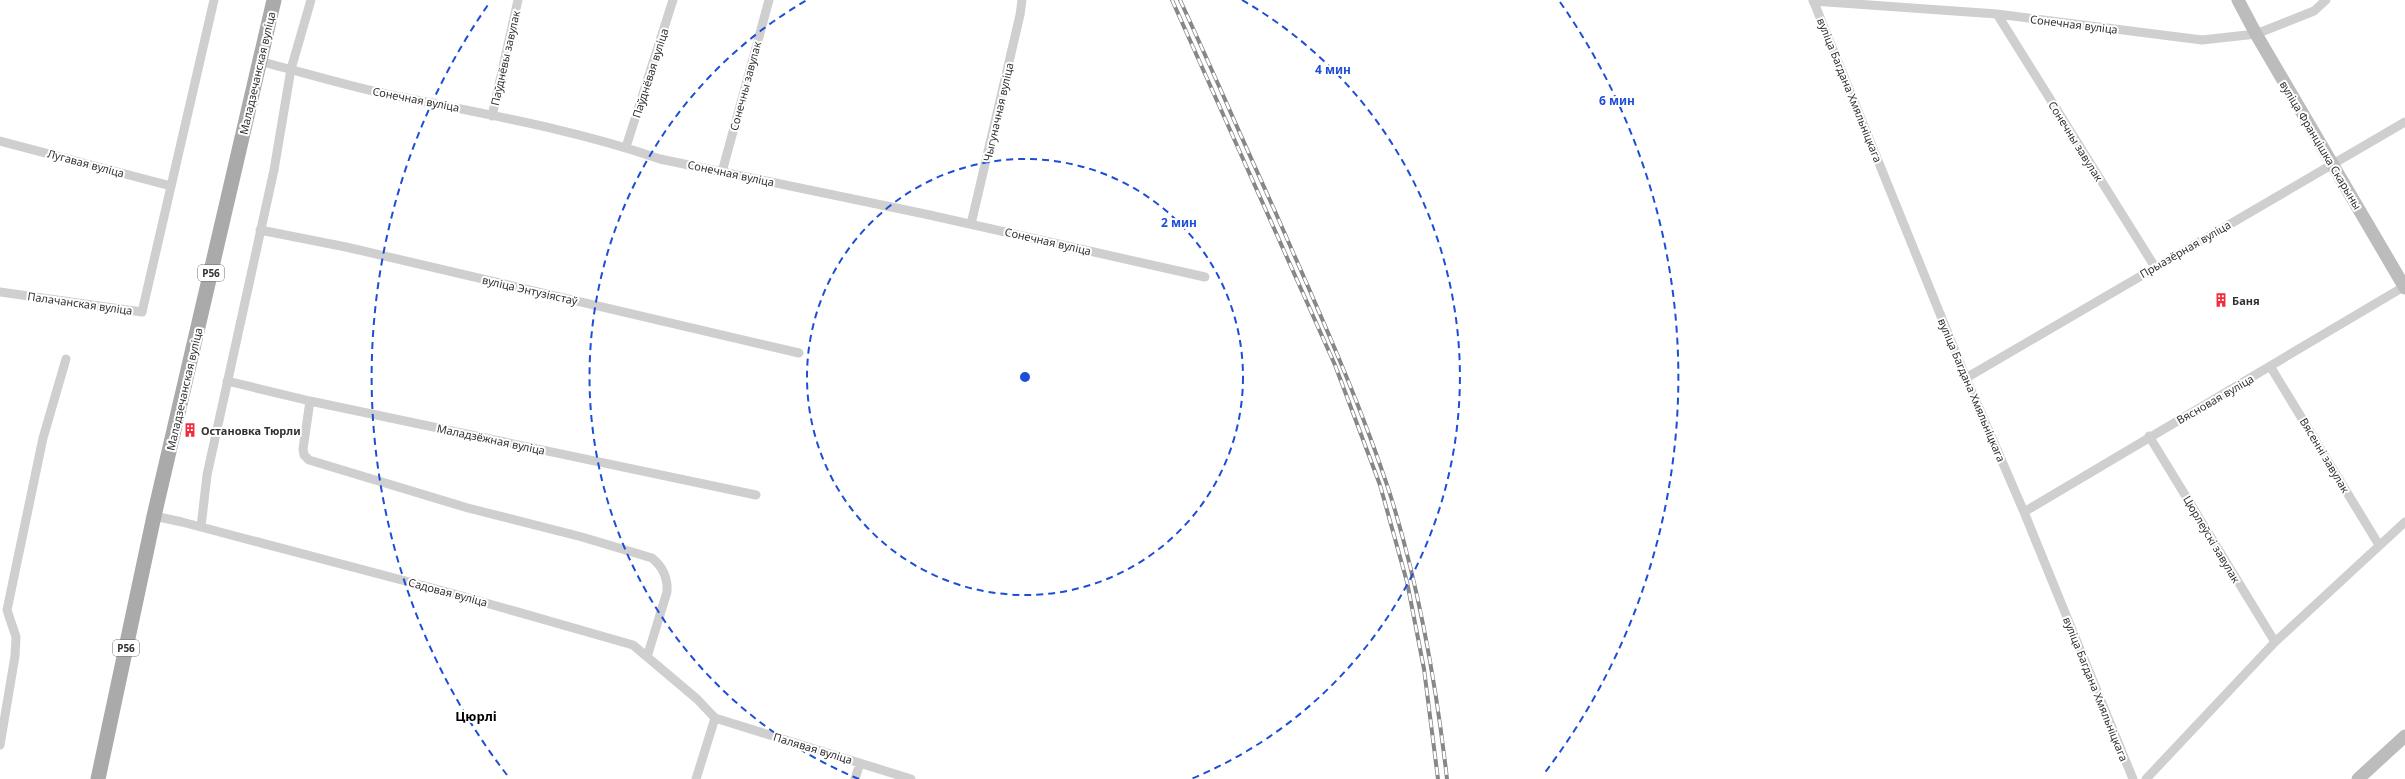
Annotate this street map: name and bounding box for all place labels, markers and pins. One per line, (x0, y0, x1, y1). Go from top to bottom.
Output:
building icon: Баня (2213, 292, 2229, 308)
place label: Баня (2232, 293, 2260, 308)
centre of rings (1018, 370, 1032, 384)
building icon: Остановка Тюрли (182, 422, 198, 438)
place label: Остановка Тюрли (201, 423, 301, 438)

